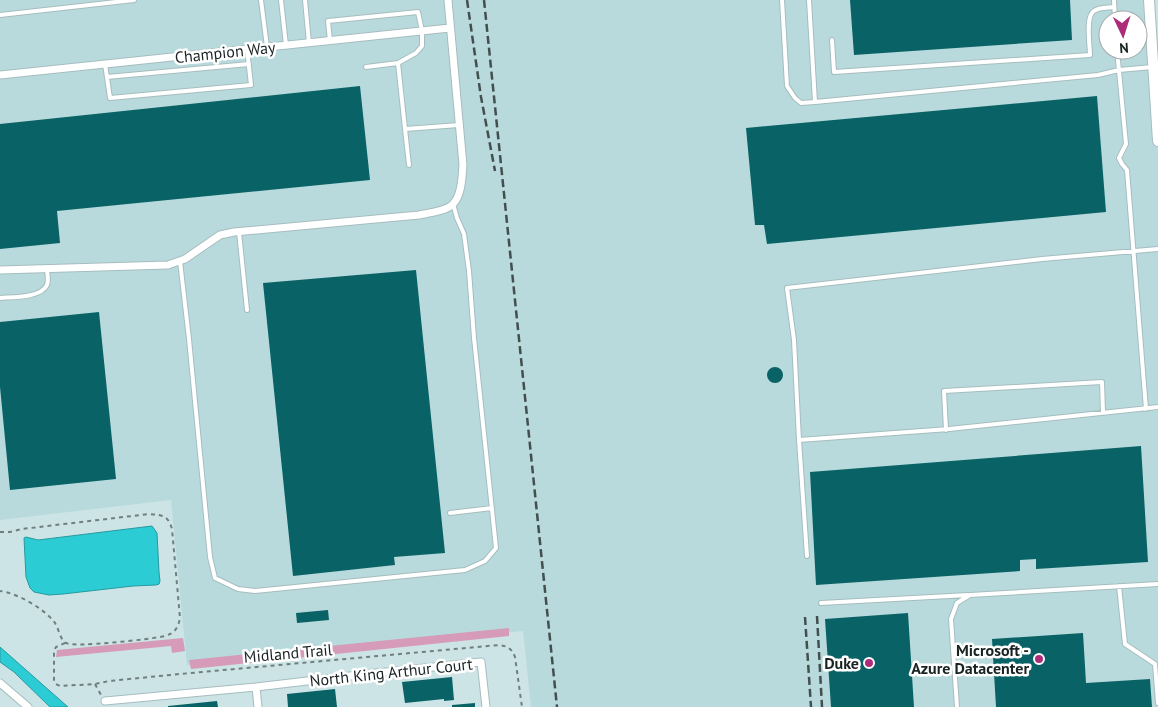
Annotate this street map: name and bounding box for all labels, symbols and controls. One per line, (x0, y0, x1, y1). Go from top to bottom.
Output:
north arrow (1098, 10, 1148, 60)
street label: Champion Way (174, 37, 277, 67)
text: N (1119, 39, 1129, 57)
street label: Midland Trail (243, 639, 333, 667)
place label: Microsoft - Azure Datacenter (911, 640, 1029, 678)
street label: North King Arthur Court (309, 653, 474, 691)
place label: Duke (824, 653, 859, 673)
marker: Microsoft - Azure Datacenter (1033, 653, 1045, 665)
marker: Duke (863, 657, 875, 669)

